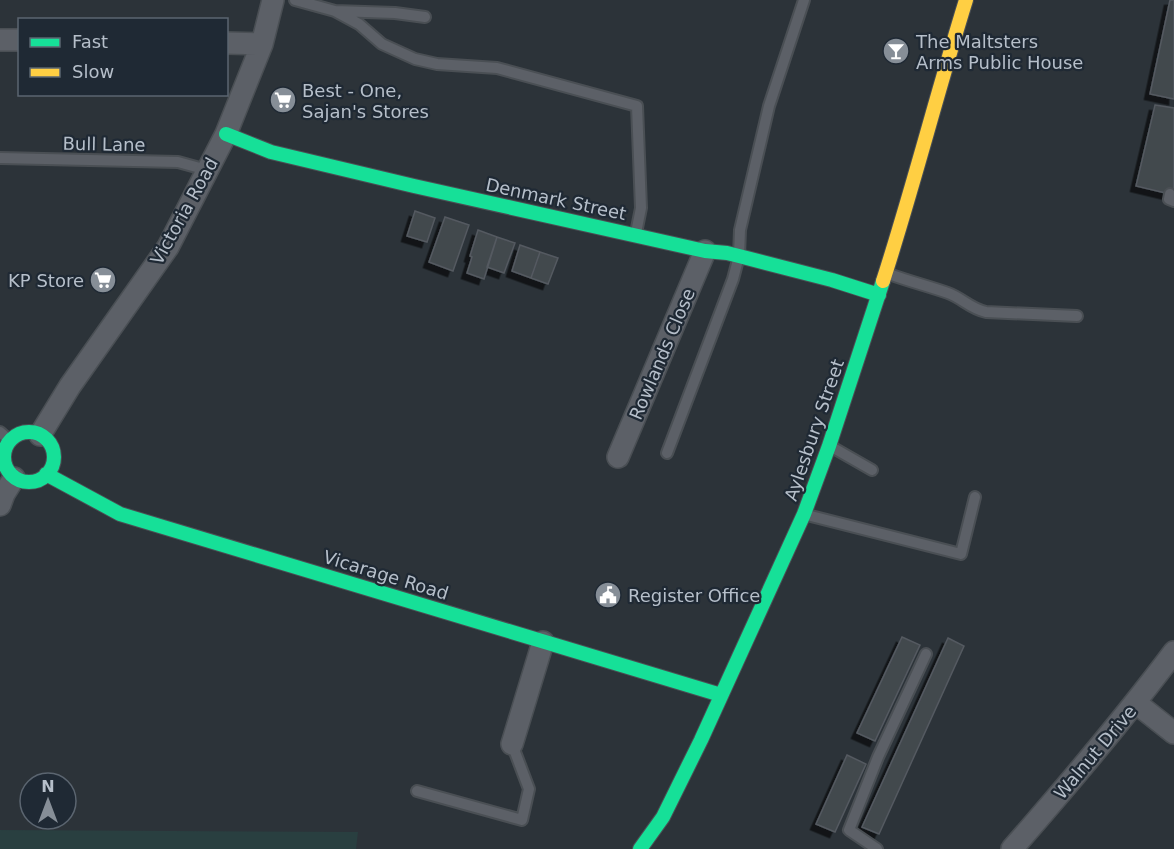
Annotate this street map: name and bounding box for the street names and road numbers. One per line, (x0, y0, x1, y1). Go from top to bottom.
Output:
street label: Bull Lane (62, 133, 146, 155)
street label: Victoria Road (146, 154, 222, 268)
street label: Denmark Street (484, 174, 628, 224)
street label: Rowlands Close (625, 285, 699, 423)
street label: Aylesbury Street (780, 356, 848, 504)
street label: Vicarage Road (321, 546, 451, 604)
street label: Walnut Drive (1050, 701, 1140, 803)

